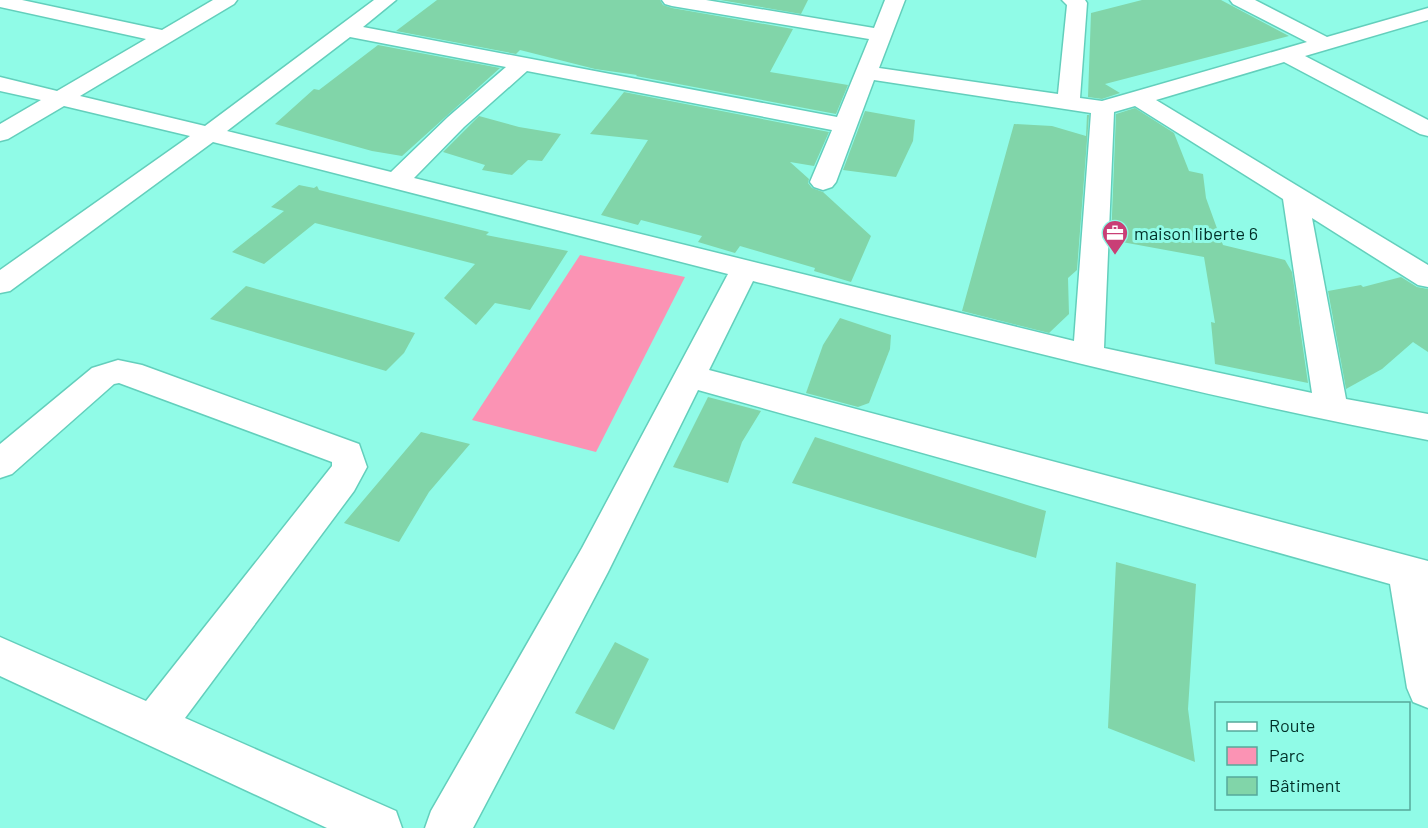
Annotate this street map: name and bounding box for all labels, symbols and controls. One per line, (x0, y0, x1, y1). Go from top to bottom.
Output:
office icon: maison liberte 6 (1100, 218, 1130, 256)
place label: maison liberte 6 (1134, 222, 1258, 244)
legend (1215, 702, 1410, 810)
text: Route (1269, 714, 1315, 736)
text: Parc (1269, 744, 1305, 766)
text: Bâtiment (1269, 774, 1341, 796)

